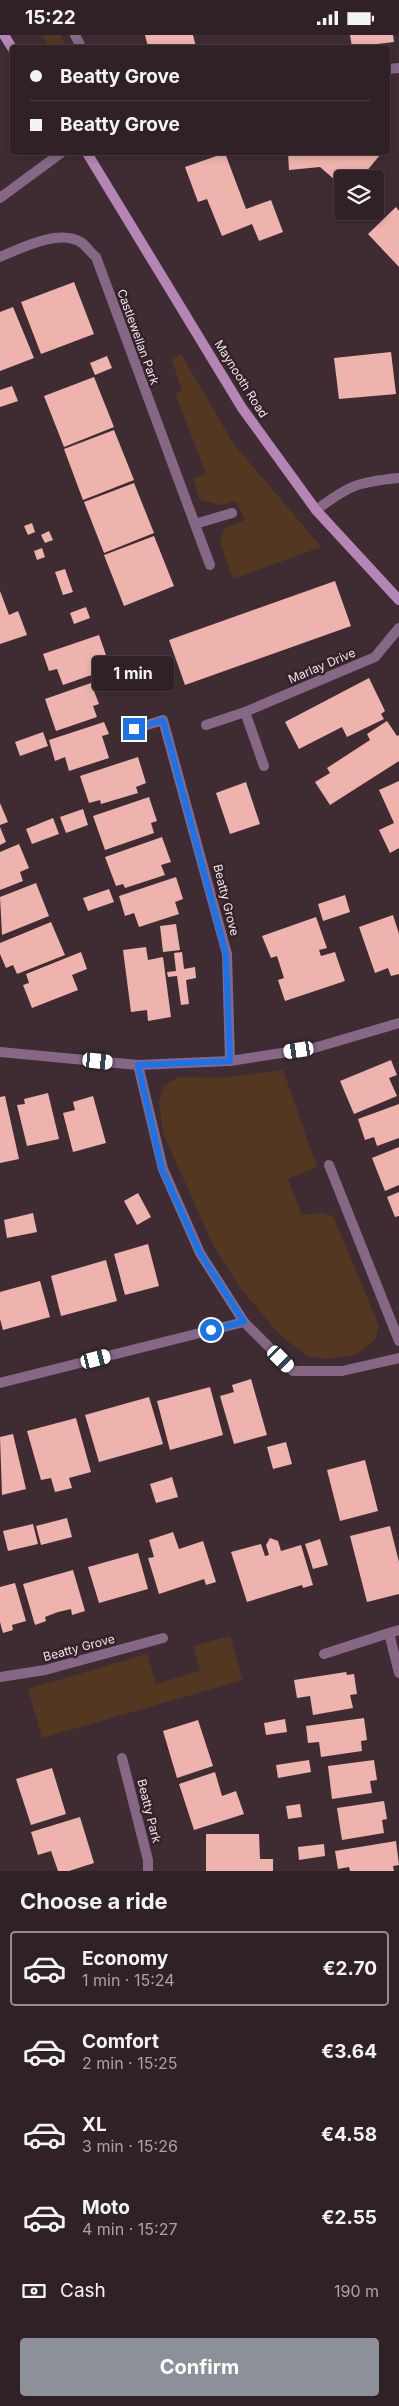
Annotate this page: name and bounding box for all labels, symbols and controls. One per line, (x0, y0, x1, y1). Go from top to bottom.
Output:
text: 15:22 (25, 6, 76, 29)
text: Beatty Grove (60, 65, 180, 88)
text: Beatty Grove (60, 113, 180, 136)
map controls (334, 170, 384, 220)
button: layers (334, 170, 384, 220)
street label: Castlewellan Park (114, 287, 163, 387)
street label: Maynooth Road (211, 337, 271, 420)
street label: Marlay Drive (286, 645, 358, 686)
callout: 1 min (93, 657, 175, 691)
text: 1 min (113, 663, 153, 683)
route end (123, 718, 145, 740)
street label: Beatty Grove (210, 862, 243, 937)
car (283, 1040, 314, 1060)
car (82, 1052, 113, 1070)
route start (200, 1319, 222, 1341)
car (265, 1343, 296, 1375)
car (79, 1348, 112, 1370)
street label: Beatty Grove (41, 1631, 116, 1664)
street label: Beatty Park (134, 1777, 165, 1845)
text: Choose a ride (20, 1888, 168, 1914)
icon: car (22, 1946, 67, 1991)
text: Economy (82, 1947, 168, 1970)
text: €2.70 (323, 1957, 377, 1980)
text: 1 min · 15:24 (82, 1970, 175, 1990)
icon: car (22, 2029, 67, 2074)
text: Comfort (82, 2030, 159, 2053)
text: €3.64 (321, 2040, 377, 2063)
text: 2 min · 15:25 (82, 2053, 178, 2073)
icon: car (22, 2112, 67, 2157)
text: XL (82, 2113, 107, 2136)
text: €4.58 (321, 2123, 377, 2146)
text: 3 min · 15:26 (82, 2136, 178, 2156)
icon: car (22, 2195, 67, 2240)
text: Moto (82, 2196, 130, 2219)
text: €2.55 (322, 2206, 377, 2229)
text: 4 min · 15:27 (82, 2219, 177, 2239)
icon: cash (20, 2277, 48, 2305)
text: Cash (60, 2279, 106, 2302)
text: 190 m (334, 2281, 379, 2301)
button: Confirm (20, 2338, 379, 2396)

